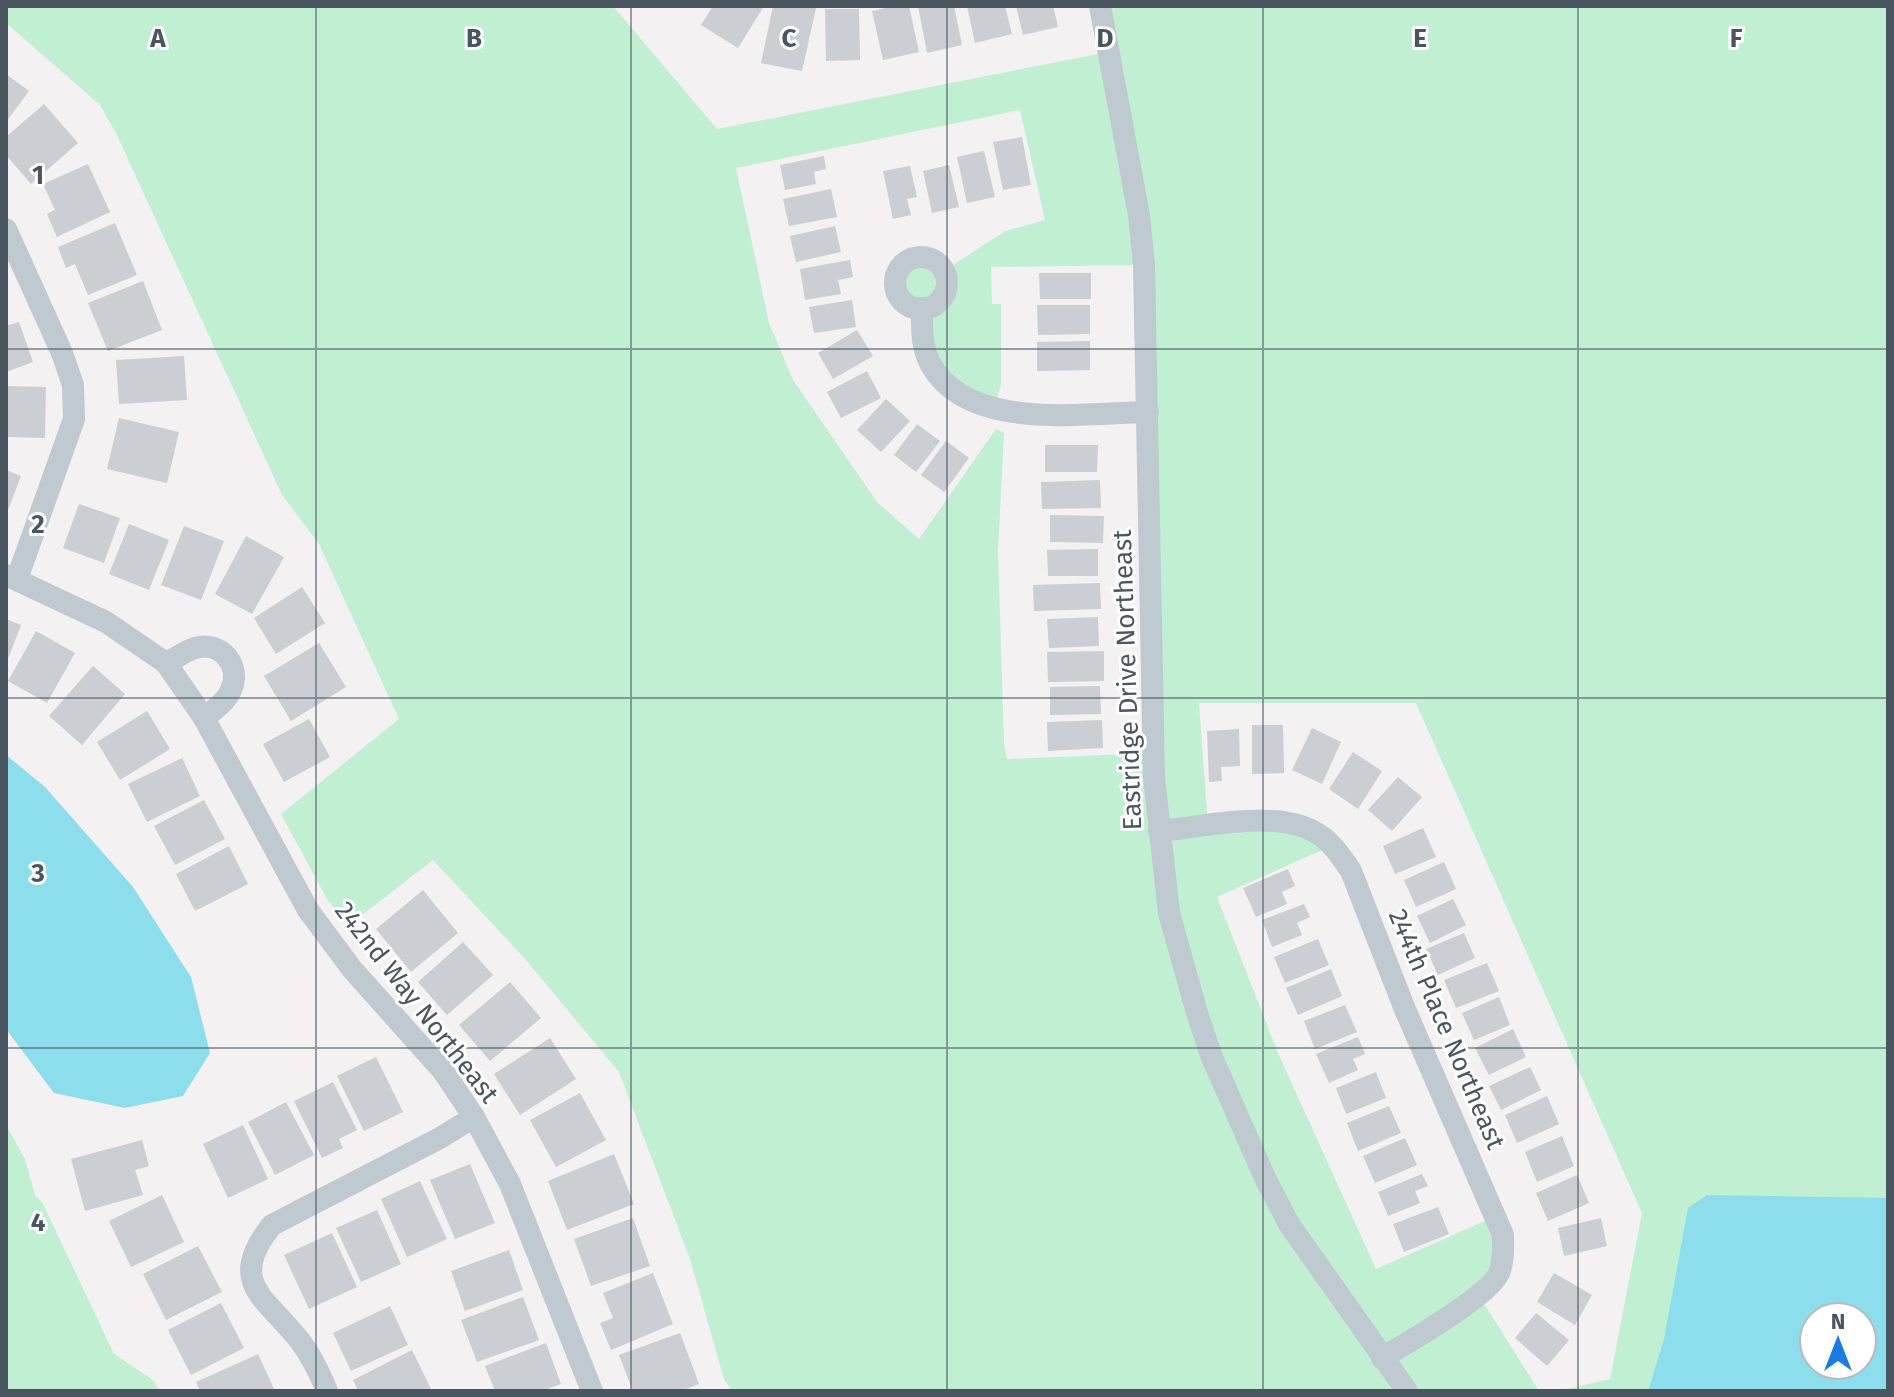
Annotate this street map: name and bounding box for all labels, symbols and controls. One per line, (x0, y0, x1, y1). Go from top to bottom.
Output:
text: A (149, 23, 166, 54)
text: B (466, 23, 482, 54)
text: C (782, 23, 797, 54)
text: D (1097, 23, 1114, 54)
text: E (1413, 23, 1427, 54)
text: F (1730, 23, 1743, 54)
text: 1 (32, 160, 44, 191)
text: 2 (31, 509, 45, 540)
street label: Eastridge Drive Northeast (1107, 528, 1148, 831)
text: 3 (30, 858, 45, 889)
street label: 242nd Way Northeast (328, 895, 505, 1110)
street label: 244th Place Northeast (1382, 905, 1511, 1154)
text: 4 (31, 1207, 46, 1238)
north arrow (1798, 1301, 1878, 1381)
text: N (1831, 1308, 1845, 1335)

